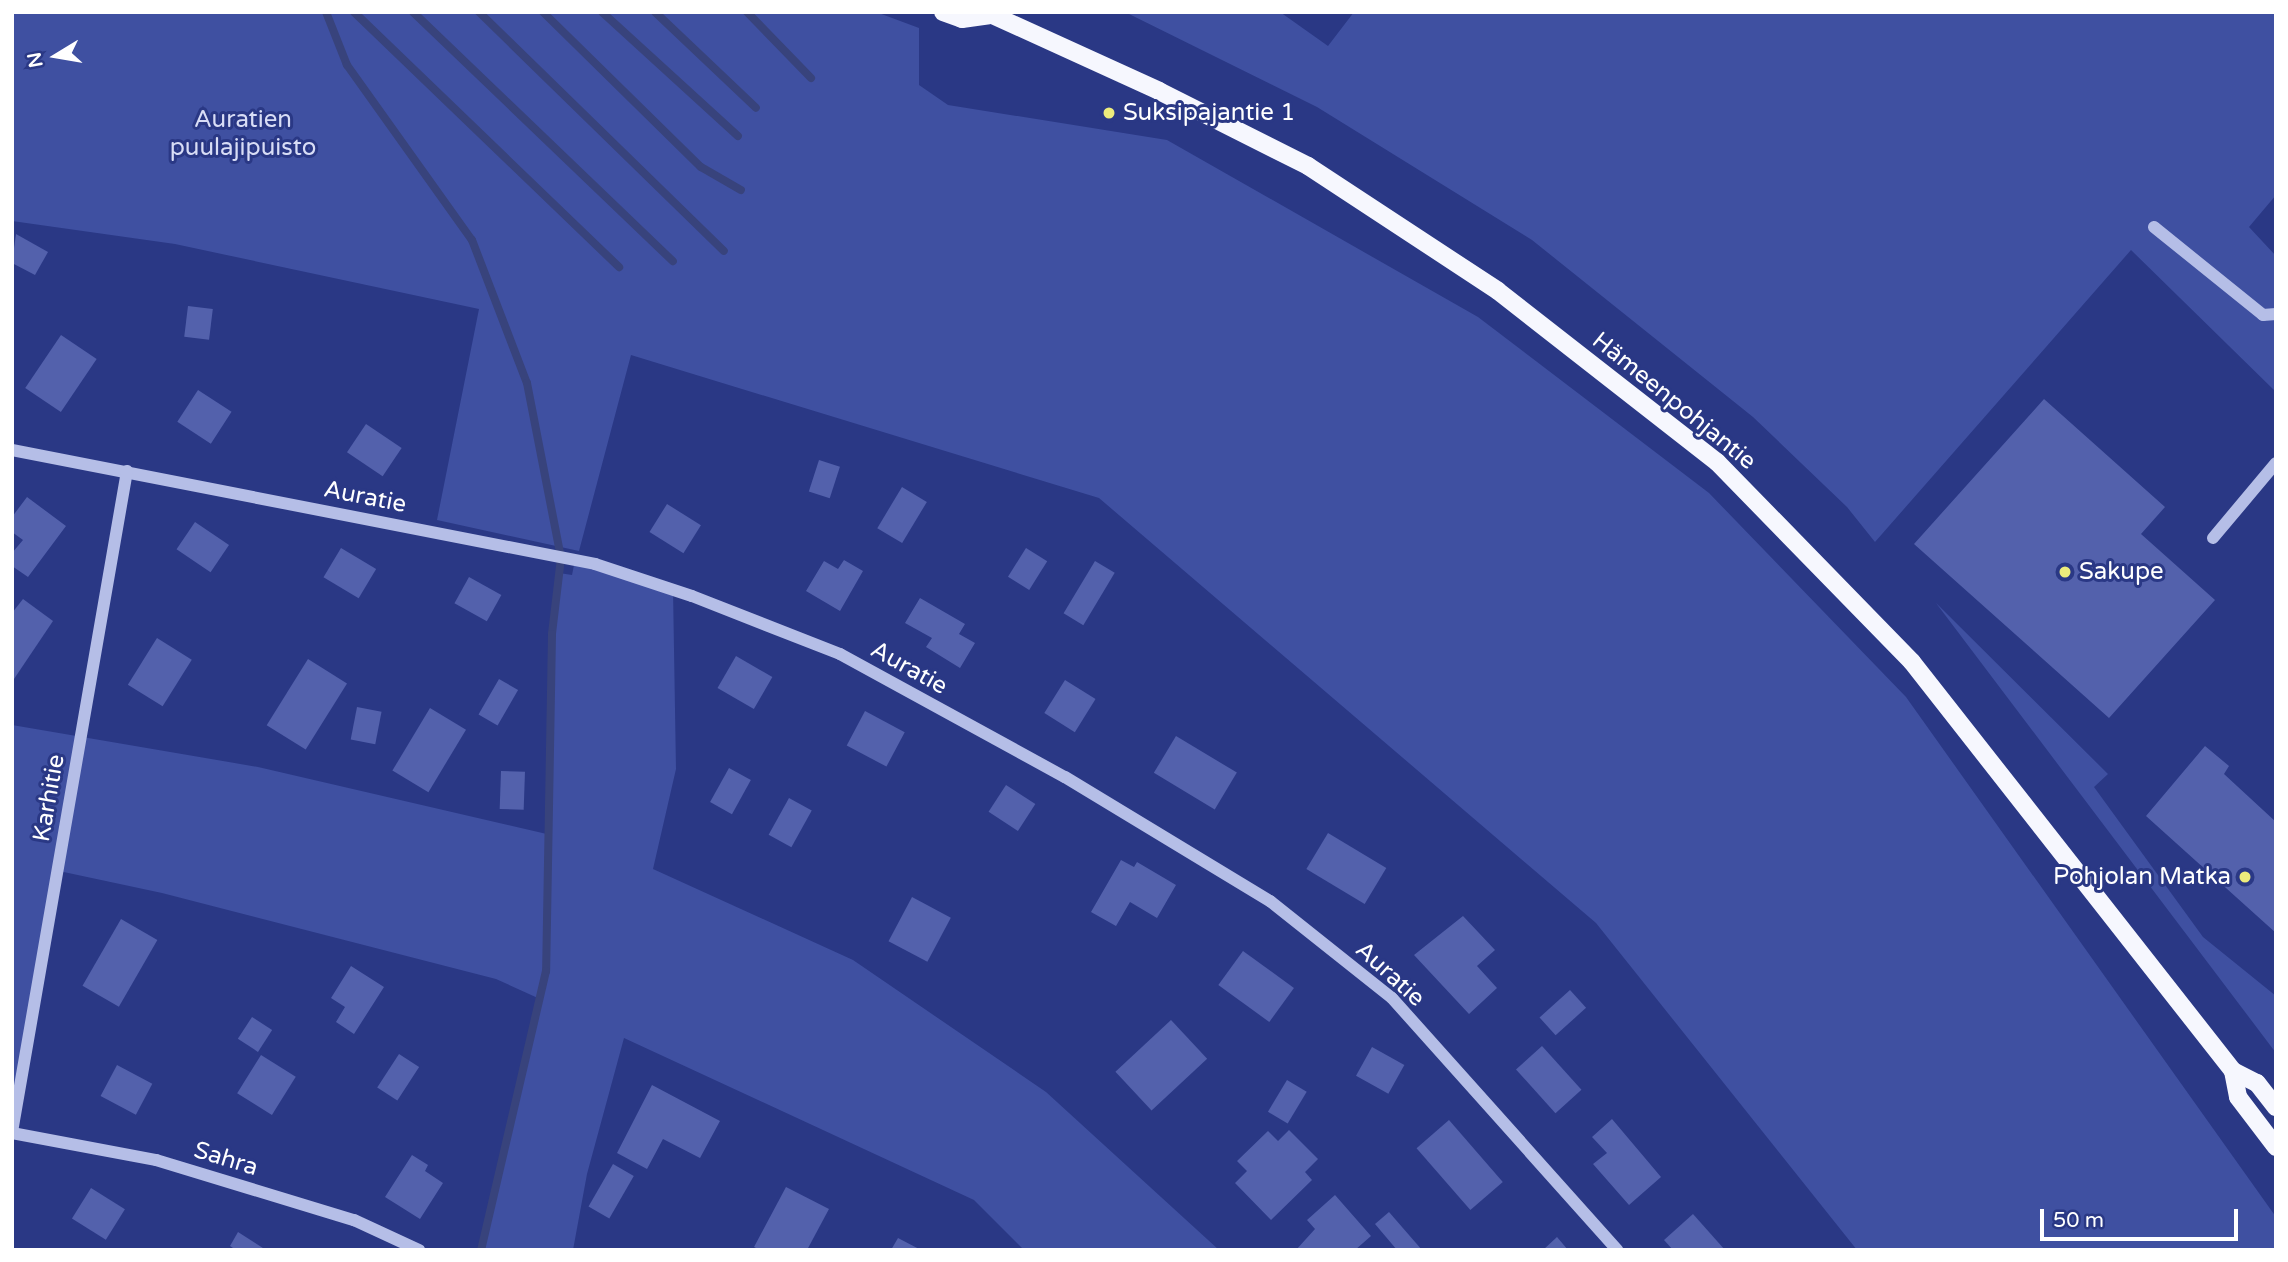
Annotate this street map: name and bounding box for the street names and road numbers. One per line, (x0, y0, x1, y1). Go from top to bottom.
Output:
street label: Hämeenpohjantie (1586, 326, 1762, 476)
street label: Auratie (321, 475, 409, 519)
street label: Auratie (866, 635, 952, 701)
street label: Karhitie (27, 752, 71, 844)
street label: Auratie (1349, 935, 1431, 1013)
street label: Sahra (190, 1136, 262, 1182)

